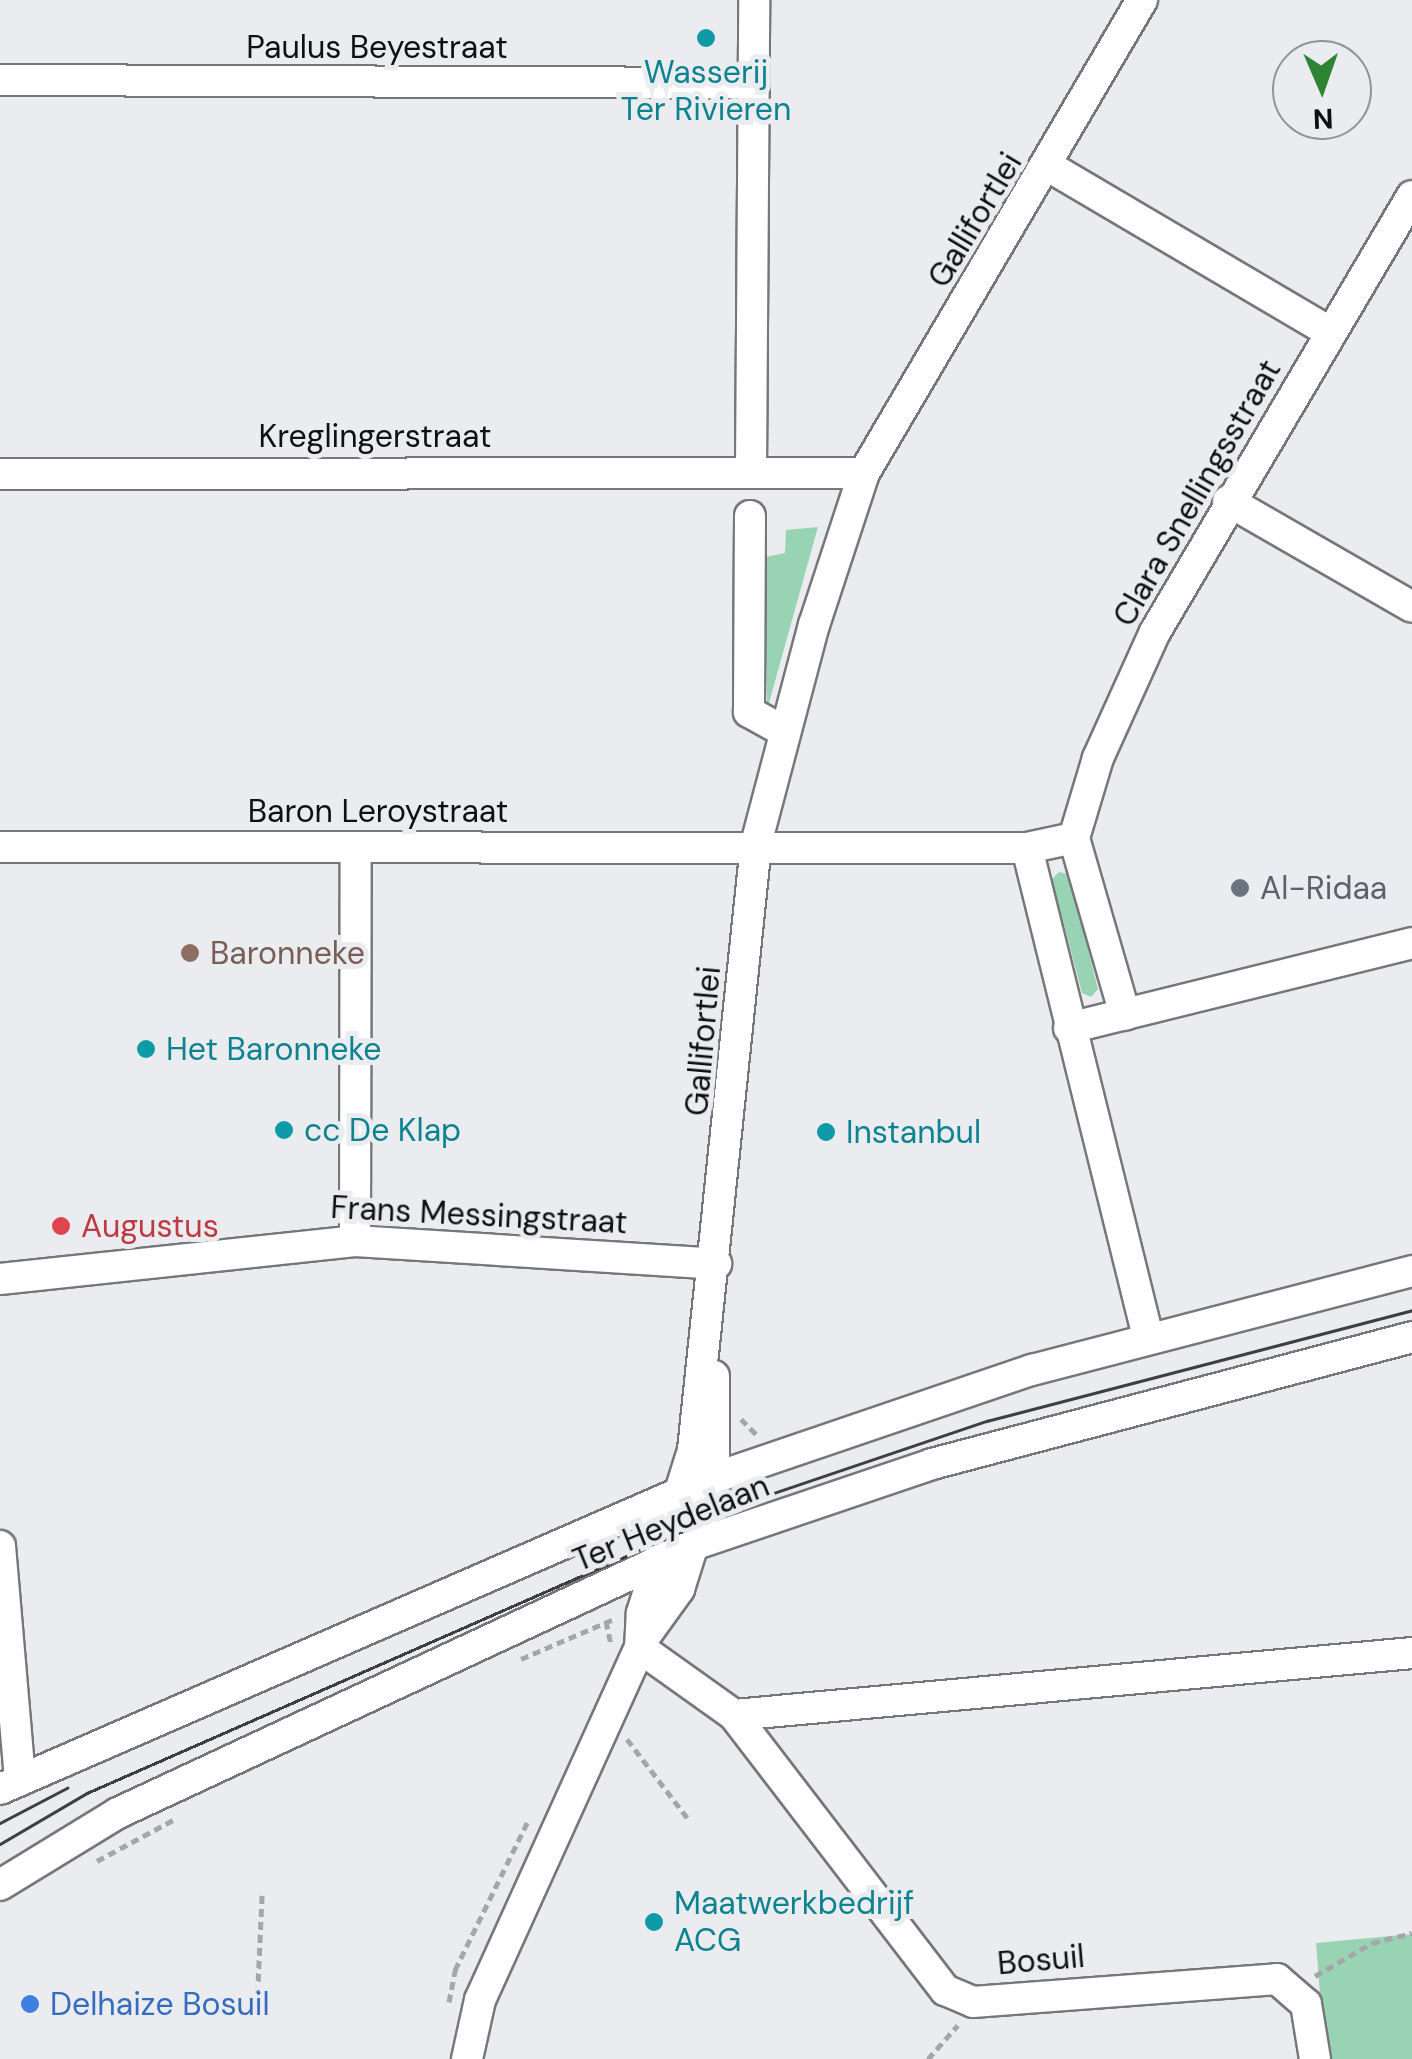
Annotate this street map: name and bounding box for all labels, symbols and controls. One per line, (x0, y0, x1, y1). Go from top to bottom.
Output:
marker: Wasserij Ter Rivieren (695, 27, 717, 49)
street label: Paulus Beyestraat (246, 28, 508, 66)
north arrow (1272, 40, 1372, 140)
place label: Wasserij Ter Rivieren (621, 54, 791, 129)
text: N (1312, 100, 1334, 137)
street label: Gallifortlei (920, 146, 1030, 294)
street label: Clara Snellingsstraat (1105, 353, 1289, 633)
street label: Kreglingerstraat (259, 417, 491, 455)
street label: Baron Leroystraat (248, 792, 508, 830)
place label: Al-Ridaa (1260, 869, 1387, 907)
marker: Al-Ridaa (1229, 877, 1251, 899)
place label: Baronneke (210, 934, 365, 972)
marker: Baronneke (179, 942, 201, 964)
street label: Gallifortlei (677, 965, 729, 1117)
place label: Het Baronneke (166, 1030, 381, 1068)
marker: Het Baronneke (135, 1038, 157, 1060)
place label: cc De Klap (304, 1111, 461, 1149)
place label: Instanbul (846, 1113, 981, 1151)
marker: cc De Klap (273, 1119, 295, 1141)
marker: Instanbul (815, 1121, 837, 1143)
street label: Frans Messingstraat (330, 1188, 628, 1242)
place label: Augustus (81, 1207, 219, 1245)
marker: Augustus (50, 1215, 72, 1237)
street label: Ter Heydelaan (567, 1466, 775, 1580)
place label: Maatwerkbedrijf ACG (674, 1885, 914, 1960)
marker: Maatwerkbedrijf ACG (643, 1911, 665, 1933)
street label: Bosuil (996, 1937, 1086, 1983)
place label: Delhaize Bosuil (50, 1985, 270, 2023)
marker: Delhaize Bosuil (19, 1993, 41, 2015)

